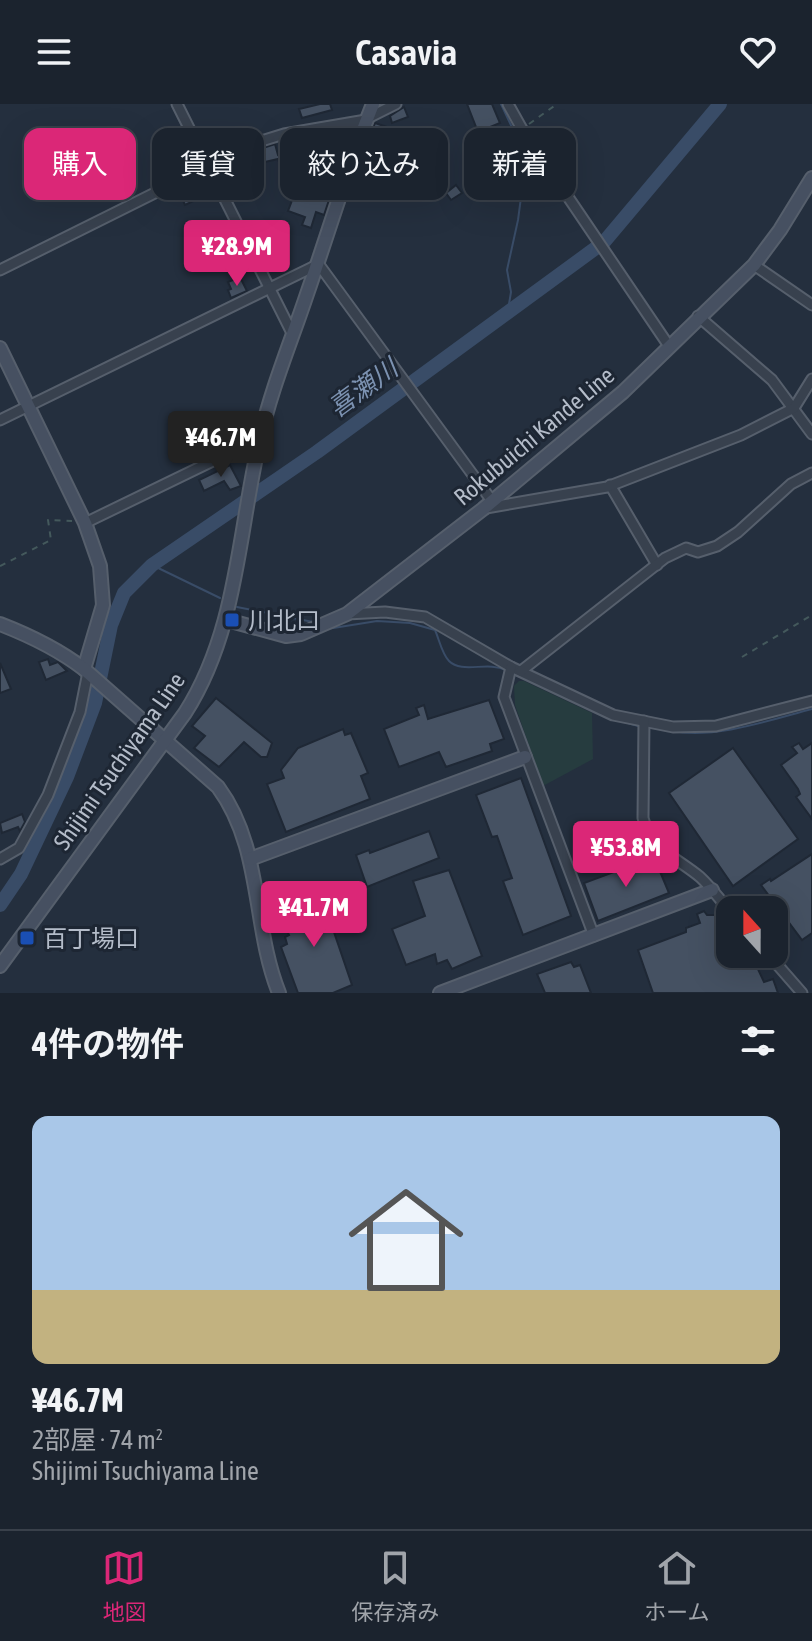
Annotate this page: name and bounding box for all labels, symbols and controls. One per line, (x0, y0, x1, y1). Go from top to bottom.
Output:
icon: menu (32, 30, 76, 74)
icon: heart (736, 30, 780, 74)
text: Casavia (355, 31, 457, 73)
chip: 購入 (24, 128, 136, 200)
chip: 賃貸 (152, 128, 264, 200)
chip: 絞り込み (280, 128, 448, 200)
chip: 新着 (464, 128, 576, 200)
pin: ¥28.9M (172, 220, 302, 288)
text: ¥28.9M (202, 231, 272, 261)
water label: 喜瀬川 (323, 351, 406, 423)
street label: Rokubuichi Kande Line (449, 361, 619, 511)
pin: ¥46.7M (156, 411, 286, 479)
text: ¥46.7M (186, 422, 256, 452)
place label: 川北口 (248, 607, 320, 634)
marker: 川北口 (223, 611, 241, 629)
street label: Shijimi Tsuchiyama Line (48, 667, 190, 855)
pin: ¥53.8M (561, 821, 691, 889)
text: ¥53.8M (591, 832, 661, 862)
pin: ¥41.7M (249, 881, 379, 949)
text: ¥41.7M (279, 892, 349, 922)
north arrow (716, 896, 788, 968)
map controls (716, 896, 788, 968)
place label: 百丁場口 (43, 925, 139, 952)
marker: 百丁場口 (18, 929, 36, 947)
icon: filters (736, 1019, 780, 1063)
text: 4件の物件 (32, 1024, 184, 1063)
icon: home (334, 1168, 478, 1312)
text: ¥46.7M (32, 1380, 124, 1419)
text: 2部屋 · 74 m² (32, 1425, 163, 1455)
text: Shijimi Tsuchiyama Line (32, 1456, 259, 1486)
tab: 地図 (102, 1546, 146, 1626)
tab: 保存済み (351, 1546, 439, 1626)
tab: ホーム (644, 1546, 710, 1626)

